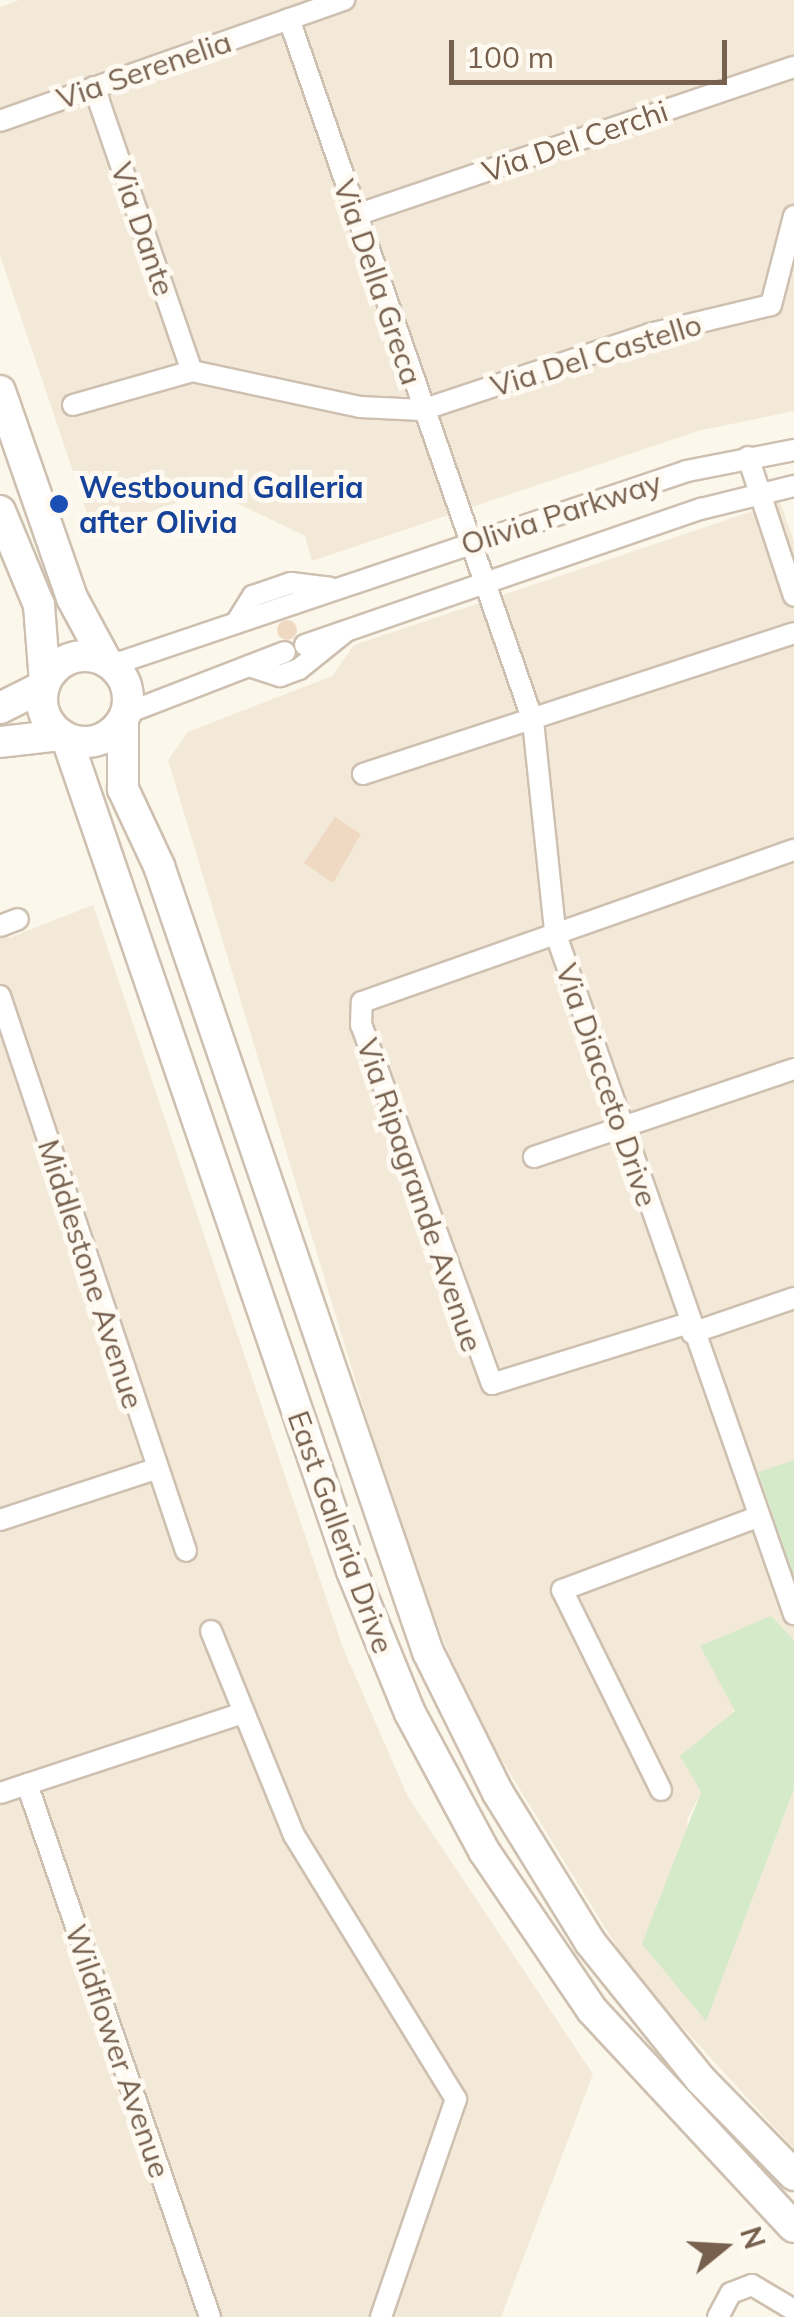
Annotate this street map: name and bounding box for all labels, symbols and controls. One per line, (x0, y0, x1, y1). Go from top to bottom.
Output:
scale bar (454, 20, 732, 82)
street label: Via Serenelia (52, 23, 236, 117)
text: 100 m (466, 38, 554, 76)
street label: Via Del Cerchi (478, 92, 672, 190)
street label: Via Dante (103, 158, 183, 300)
street label: Via Della Greca (326, 175, 430, 389)
street label: Via Del Castello (486, 306, 706, 404)
street label: Olivia Parkway (456, 464, 666, 562)
place label: Westbound Galleria after Olivia (79, 469, 364, 540)
marker: Westbound Galleria after Olivia (48, 493, 70, 515)
street label: Via Diacceto Drive (549, 959, 665, 1211)
street label: Via Ripagrande Avenue (349, 1034, 491, 1356)
street label: Middlestone Avenue (30, 1135, 152, 1413)
street label: East Galleria Drive (280, 1406, 402, 1658)
street label: Wildflower Avenue (58, 1920, 178, 2182)
north arrow (674, 2197, 774, 2297)
text: N (733, 2222, 773, 2253)

